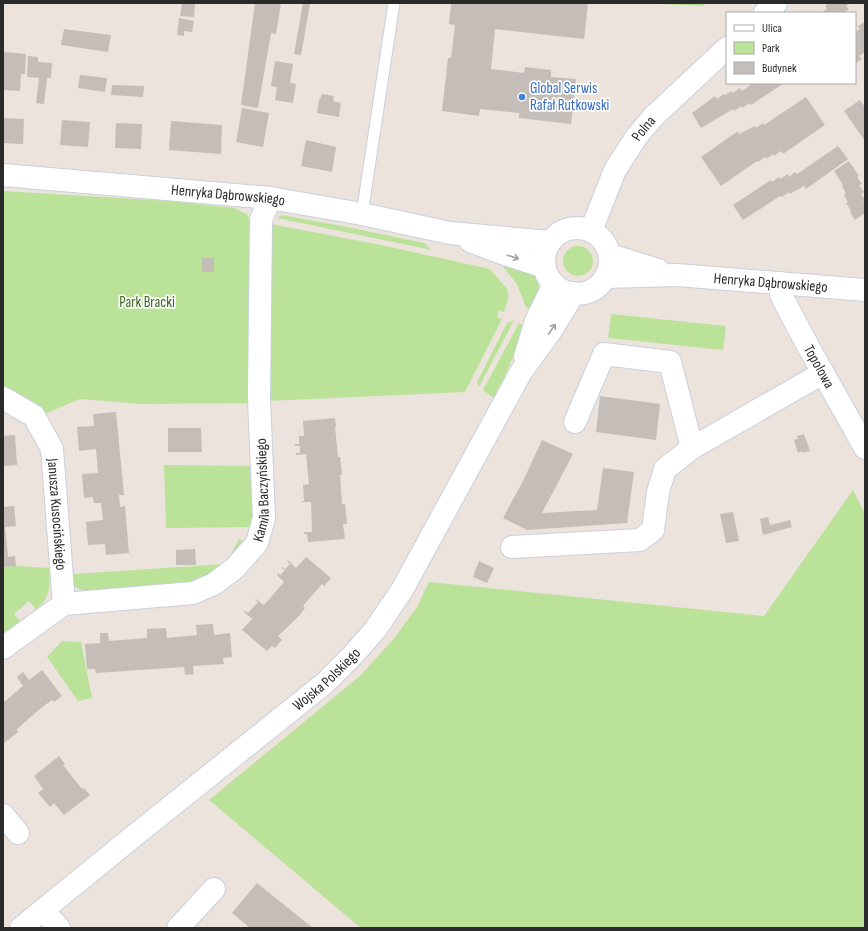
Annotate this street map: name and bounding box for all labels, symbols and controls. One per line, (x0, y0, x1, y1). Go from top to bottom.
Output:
legend (726, 12, 856, 84)
text: Ulica (762, 21, 782, 36)
text: Park (762, 41, 780, 56)
text: Budynek (762, 61, 797, 76)
place label: Global Serwis Rafał Rutkowski (530, 79, 610, 115)
marker: Global Serwis Rafał Rutkowski (517, 92, 527, 102)
street label: Polna (627, 112, 660, 145)
street label: Henryka Dąbrowskiego (170, 181, 286, 210)
one-way arrow (506, 254, 519, 261)
street label: Henryka Dąbrowskiego (713, 269, 828, 297)
park label: Park Bracki (119, 293, 175, 312)
one-way arrow (548, 324, 556, 335)
street label: Topolowa (799, 342, 839, 392)
street label: Kamila Baczyńskiego (249, 438, 274, 544)
street label: Janusza Kusocińskiego (43, 457, 70, 571)
street label: Wojska Polskiego (289, 644, 365, 715)

